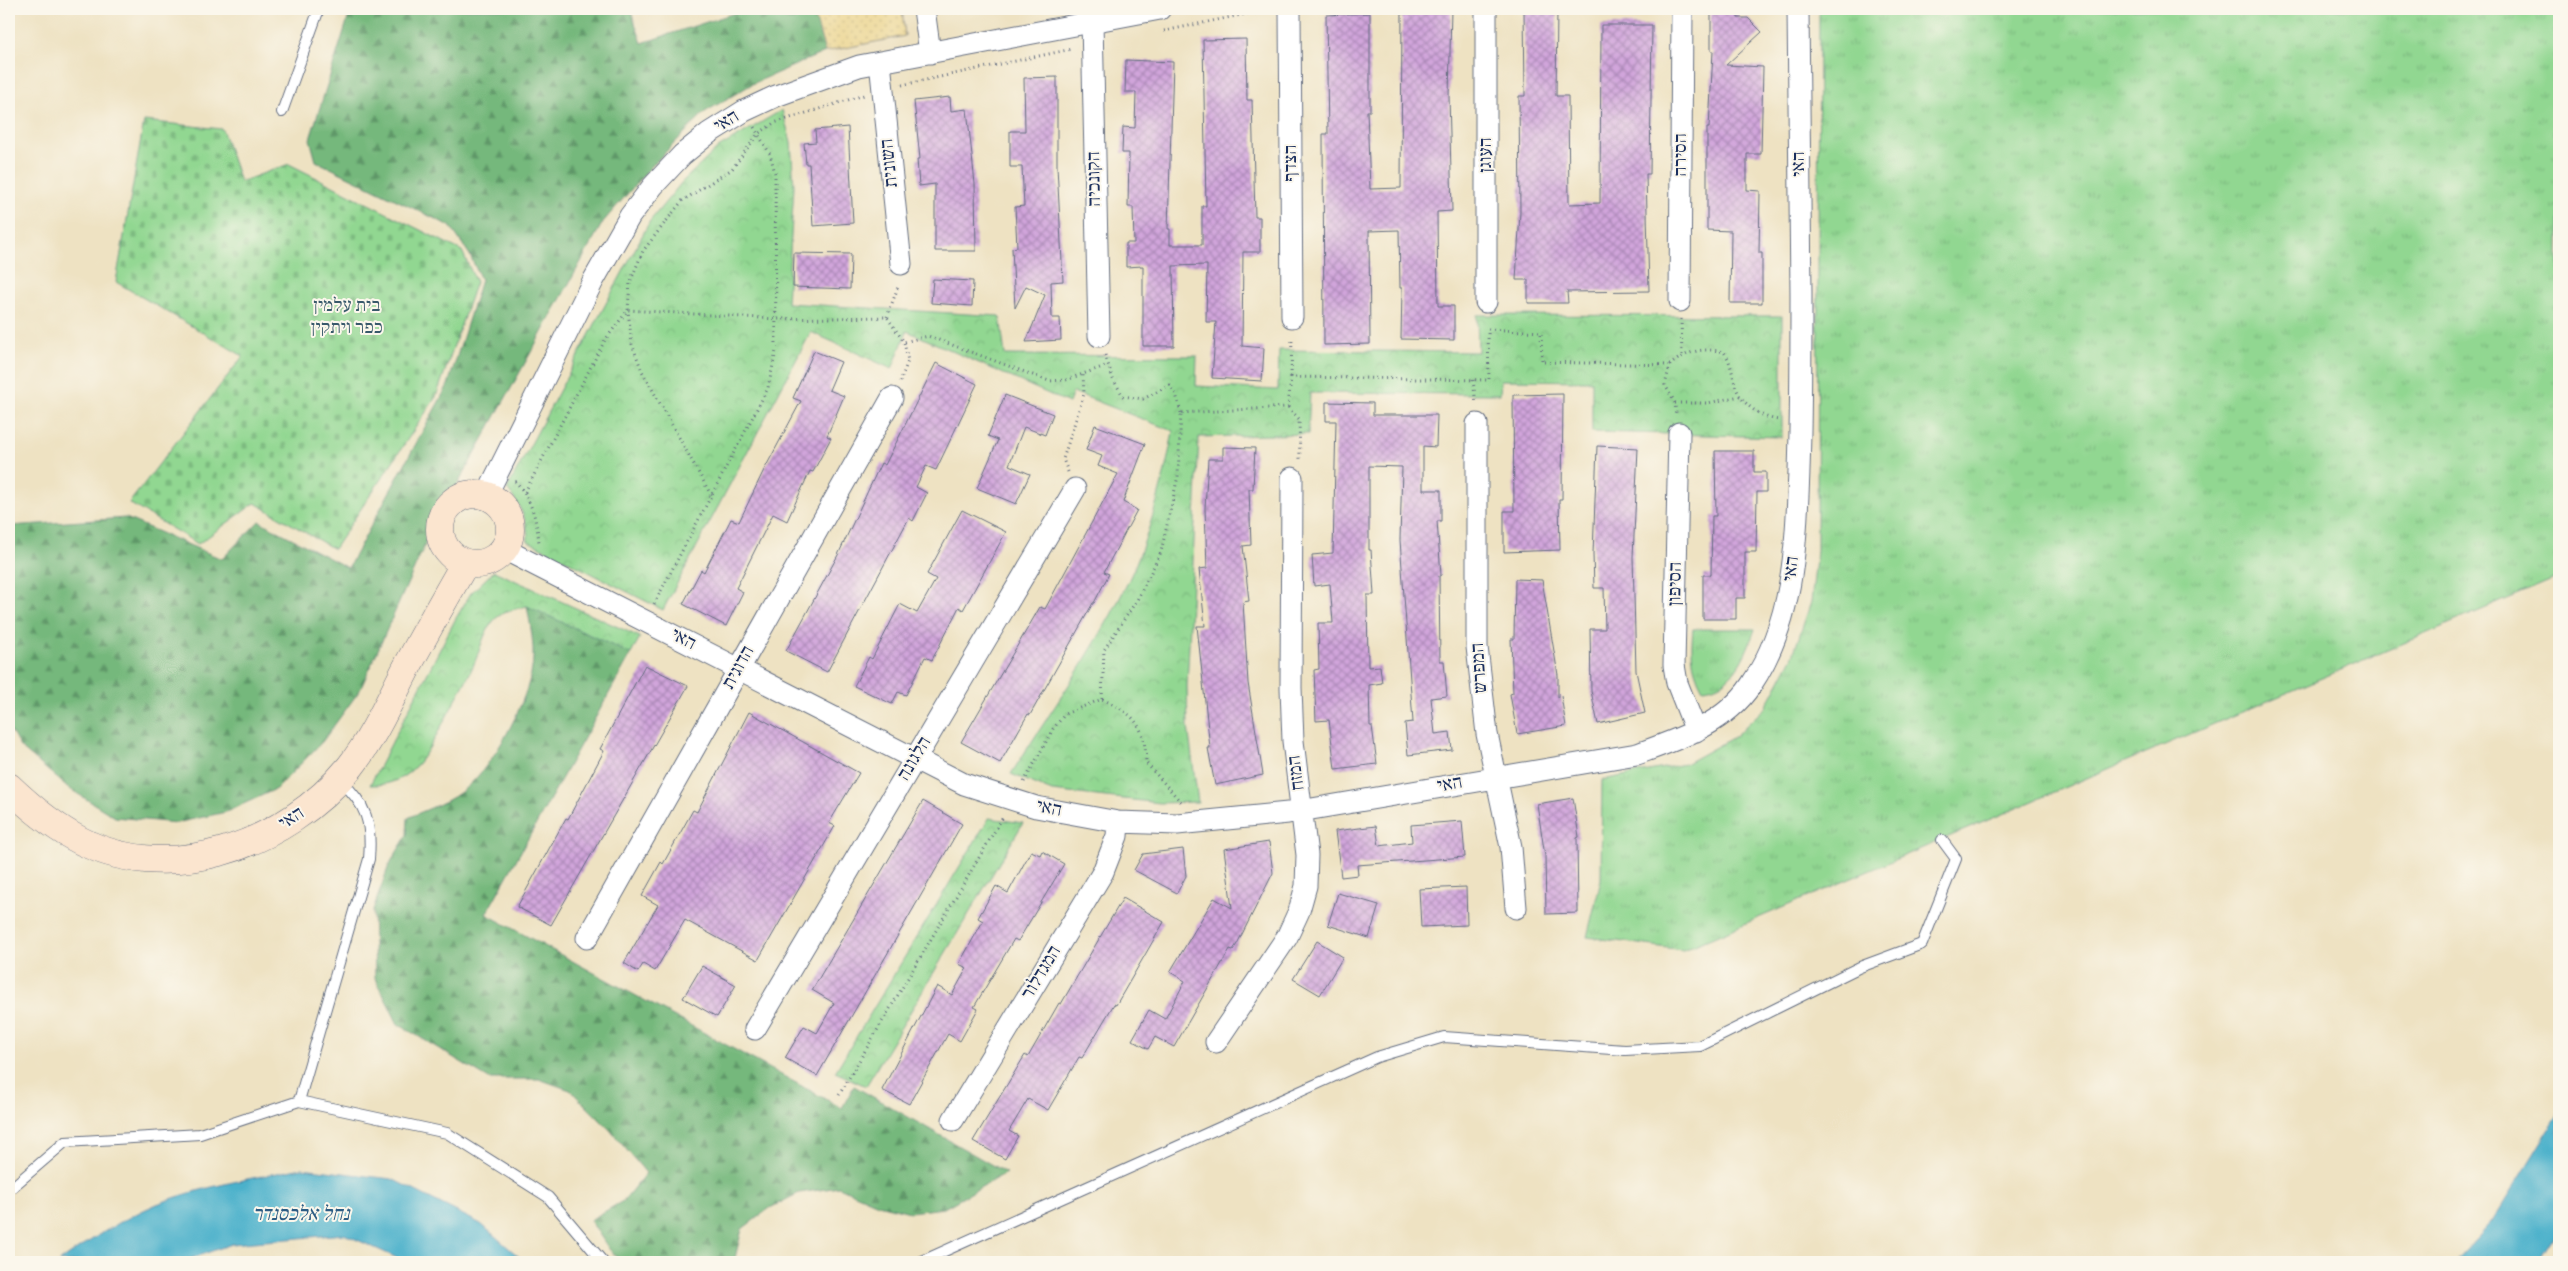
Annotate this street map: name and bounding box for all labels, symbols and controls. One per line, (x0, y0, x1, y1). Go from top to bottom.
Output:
street label: האי (709, 104, 745, 140)
street label: הסירה (1668, 133, 1695, 177)
street label: השונית (874, 137, 906, 189)
street label: העוגן (1473, 137, 1500, 173)
street label: הצדף (1278, 145, 1305, 181)
street label: הקונכיה (1081, 151, 1109, 207)
street label: האי (1786, 151, 1813, 177)
park label: בית עלמין כפר ויתקין (311, 293, 383, 342)
street label: האי (1777, 555, 1807, 583)
street label: הסיפון (1662, 562, 1690, 606)
street label: האי (666, 622, 700, 658)
street label: הדוגית (716, 641, 762, 695)
street label: המפרש (1465, 642, 1495, 694)
street label: הלגונה (891, 732, 939, 786)
street label: המזח (1281, 754, 1313, 792)
street label: האי (1435, 770, 1465, 800)
street label: האי (1034, 793, 1064, 825)
street label: האי (274, 801, 310, 837)
street label: המגדלור (1015, 941, 1069, 1005)
water label: נחל אלכסנדר (253, 1201, 351, 1230)

